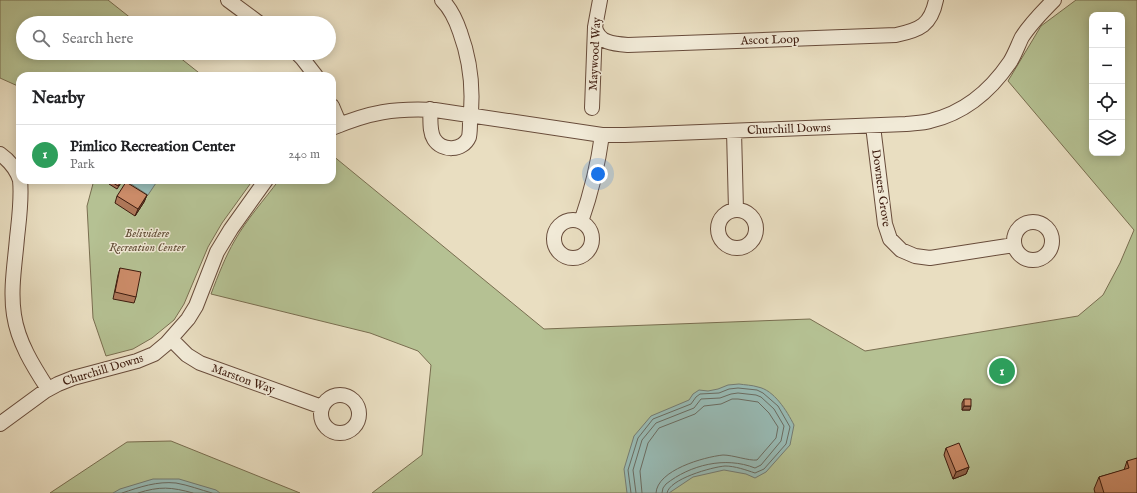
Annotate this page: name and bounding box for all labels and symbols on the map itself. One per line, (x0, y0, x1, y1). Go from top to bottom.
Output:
street label: Maywood Way (586, 17, 604, 91)
street label: Ascot Loop (739, 31, 800, 50)
street label: Churchill Downs (747, 120, 831, 138)
street label: Downers Grove (868, 148, 894, 228)
your location (588, 164, 608, 184)
park label: Belividere Recreation Center (109, 226, 186, 255)
street label: Churchill Downs (61, 351, 145, 389)
pin: 1 (989, 356, 1015, 386)
street label: Marston Way (209, 361, 277, 397)

